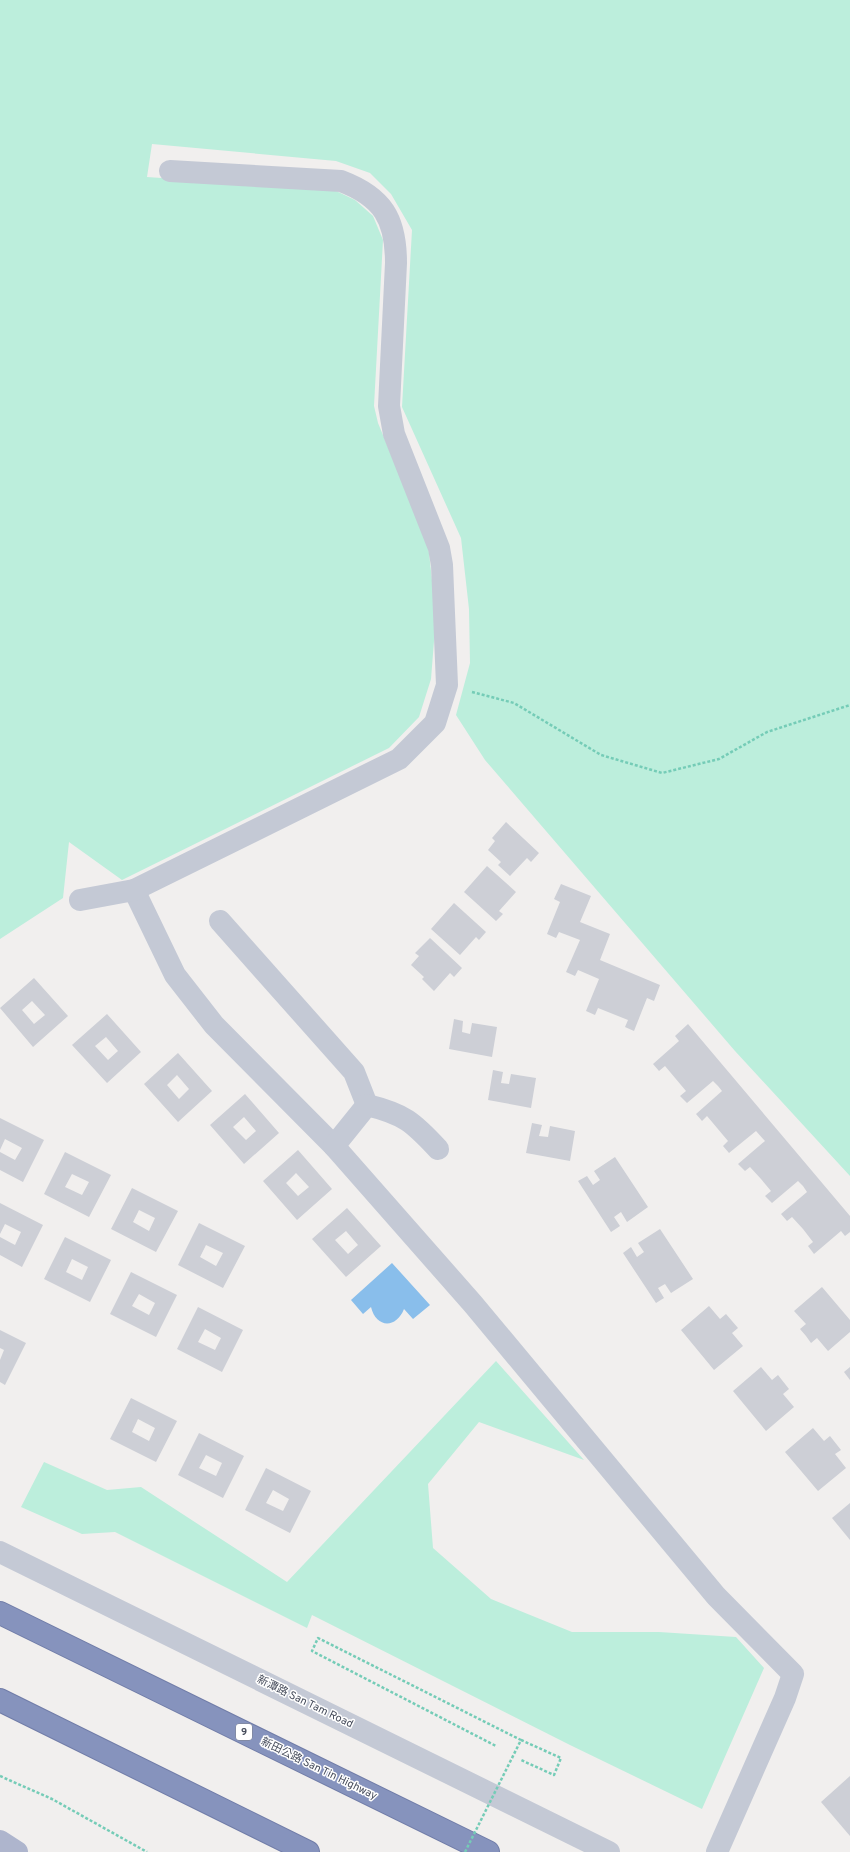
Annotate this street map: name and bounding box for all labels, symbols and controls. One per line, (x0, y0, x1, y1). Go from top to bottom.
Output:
street label: 新潭路 San Tam Road (255, 1673, 355, 1731)
road number: 9 (236, 1724, 252, 1740)
street label: 新田公路 San Tin Highway (259, 1735, 380, 1803)

